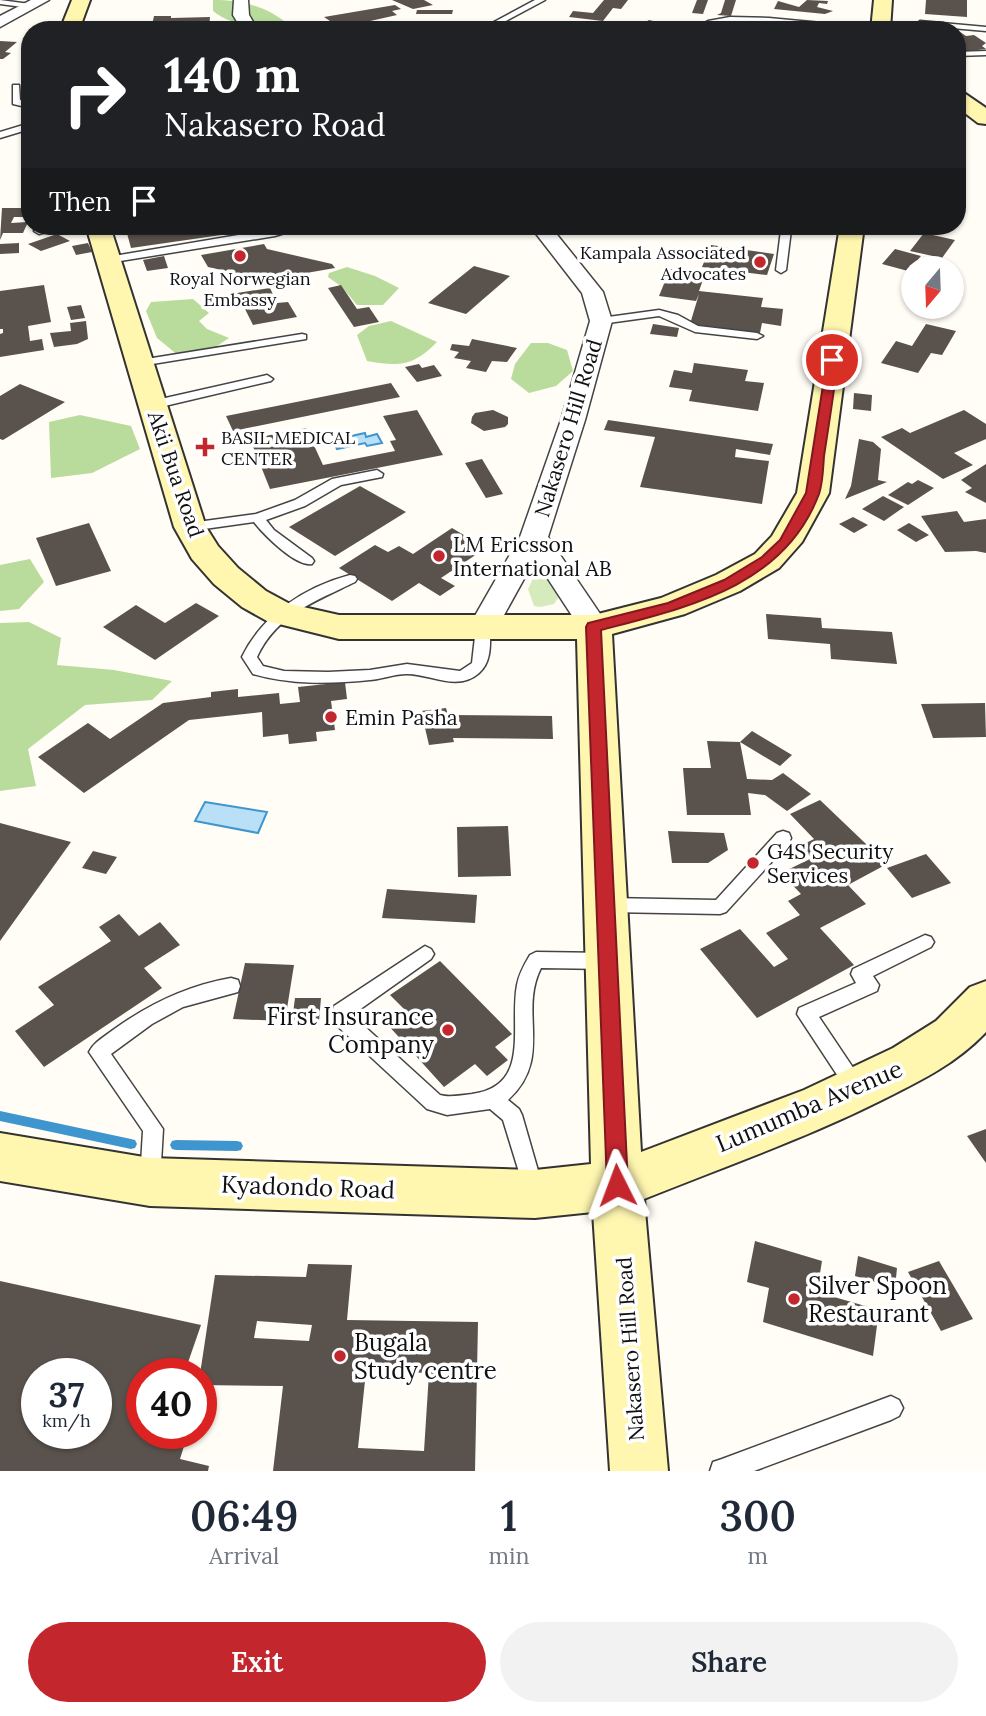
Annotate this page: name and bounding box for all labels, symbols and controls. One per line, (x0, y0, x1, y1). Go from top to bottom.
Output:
text: 140 m (164, 43, 300, 105)
icon: right (49, 49, 140, 140)
text: Nakasero Road (164, 104, 386, 145)
icon: arrive (125, 182, 163, 220)
text: Then (49, 185, 111, 218)
place label: Kampala Associated Advocates (580, 241, 746, 285)
marker: Royal Norwegian Embassy (232, 248, 248, 264)
marker: Kampala Associated Advocates (752, 254, 768, 270)
north arrow (901, 256, 964, 318)
map controls (901, 256, 964, 319)
place label: Royal Norwegian Embassy (169, 267, 311, 311)
pin (802, 330, 862, 390)
street label: Nakasero Hill Road (528, 336, 608, 520)
icon: arrive (813, 341, 851, 379)
street label: Akii Bua Road (141, 406, 210, 541)
place label: BASIL MEDICAL CENTER (221, 426, 356, 470)
marker: BASIL MEDICAL CENTER (195, 437, 215, 457)
place label: LM Ericsson International AB (453, 531, 612, 582)
marker: LM Ericsson International AB (431, 548, 447, 564)
place label: Emin Pasha (345, 704, 458, 731)
marker: Emin Pasha (323, 709, 339, 725)
place label: G4S Security Services (767, 838, 893, 889)
marker: G4S Security Services (745, 855, 761, 871)
place label: First Insurance Company (266, 1001, 434, 1060)
marker: First Insurance Company (440, 1022, 456, 1038)
street label: Lumumba Avenue (711, 1053, 907, 1159)
position arrow (580, 1148, 654, 1222)
street label: Kyadondo Road (220, 1168, 396, 1206)
street label: Nakasero Hill Road (610, 1256, 650, 1442)
place label: Silver Spoon Restaurant (808, 1270, 947, 1329)
marker: Silver Spoon Restaurant (786, 1291, 802, 1307)
place label: Bugala Study centre (354, 1327, 497, 1386)
marker: Bugala Study centre (332, 1348, 348, 1364)
speed limit sign: 40 (126, 1358, 217, 1449)
text: 37 (48, 1372, 85, 1417)
text: km/h (42, 1409, 91, 1432)
text: 06:49 (190, 1489, 298, 1543)
text: 1 (501, 1489, 517, 1543)
text: 300 (719, 1489, 796, 1543)
text: Arrival (209, 1541, 279, 1570)
text: min (488, 1541, 529, 1570)
text: m (747, 1541, 768, 1570)
button: Exit (28, 1622, 486, 1702)
button: Share (500, 1622, 958, 1702)

